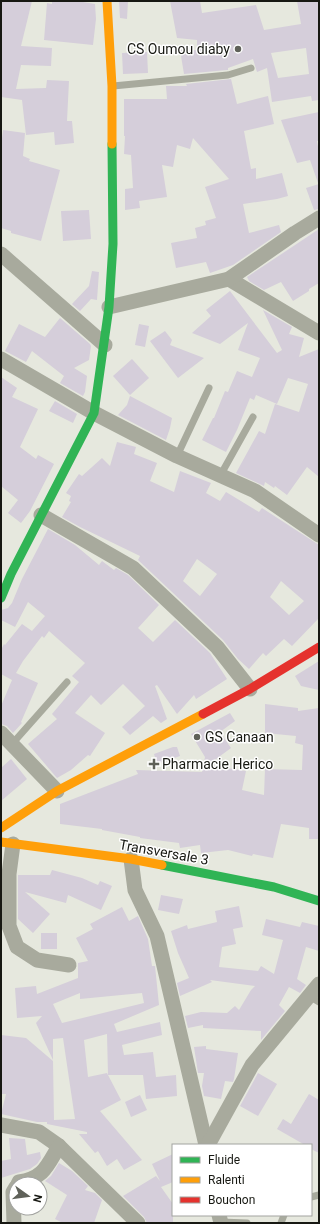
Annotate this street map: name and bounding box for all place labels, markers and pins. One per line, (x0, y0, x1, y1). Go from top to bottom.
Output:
place label: CS Oumou diaby (127, 41, 230, 57)
marker: CS Oumou diaby (233, 44, 243, 54)
place label: GS Canaan (205, 729, 274, 745)
marker: GS Canaan (192, 732, 202, 742)
place label: Pharmacie Herico (162, 756, 273, 772)
marker: Pharmacie Herico (149, 759, 159, 769)

